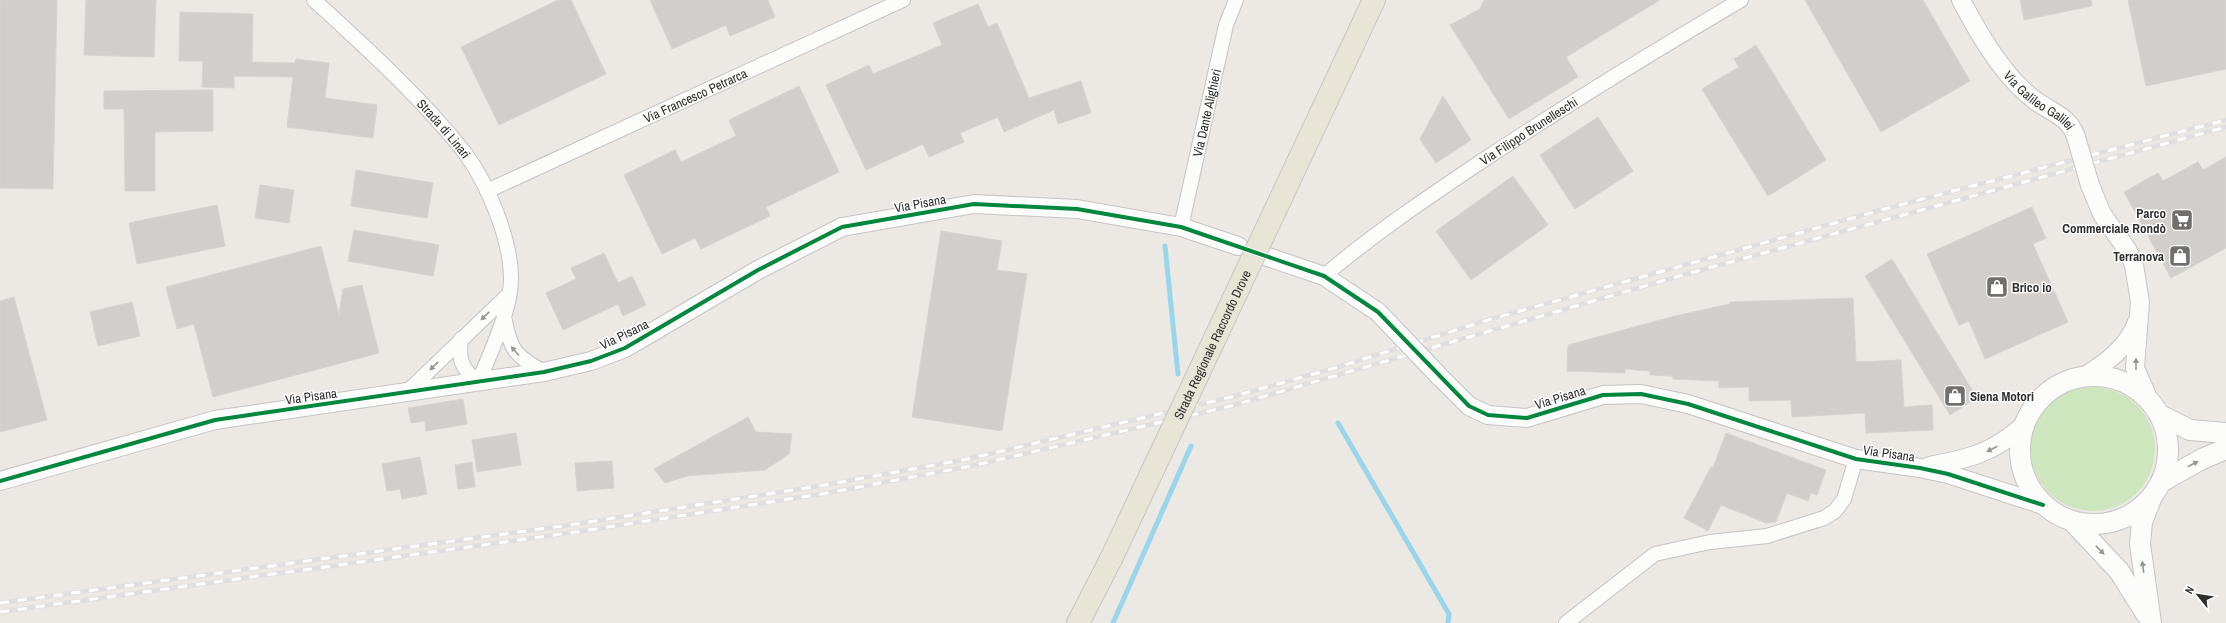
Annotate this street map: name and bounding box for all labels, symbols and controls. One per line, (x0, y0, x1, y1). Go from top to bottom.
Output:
street label: Via Francesco Petrarca (641, 65, 750, 127)
street label: Via Dante Alighieri (1189, 67, 1225, 158)
street label: Via Galileo Galilei (2000, 67, 2079, 133)
street label: Via Filippo Brunelleschi (1477, 93, 1581, 169)
street label: Strada di Linari (413, 96, 474, 162)
street label: Via Pisana (893, 191, 947, 216)
place label: Parco Commerciale Rondò (2062, 205, 2166, 237)
supermarket icon: Parco Commerciale Rondò (2169, 207, 2195, 233)
shop icon: Terranova (2167, 243, 2193, 269)
place label: Terranova (2113, 248, 2164, 265)
street label: Strada Regionale Raccordo Drove (1170, 267, 1255, 422)
shop icon: Brico io (1984, 274, 2010, 300)
place label: Brico io (2012, 279, 2052, 296)
one-way arrow (480, 311, 490, 321)
street label: Via Pisana (597, 315, 651, 353)
one-way arrow (511, 345, 520, 356)
one-way arrow (2133, 357, 2139, 370)
one-way arrow (429, 361, 439, 371)
street label: Via Pisana (1533, 382, 1588, 413)
shop icon: Siena Motori (1942, 383, 1968, 409)
street label: Via Pisana (284, 384, 338, 409)
place label: Siena Motori (1970, 388, 2034, 405)
street label: Via Pisana (1862, 441, 1916, 466)
one-way arrow (1986, 446, 1998, 452)
one-way arrow (2187, 460, 2198, 467)
one-way arrow (2095, 545, 2105, 555)
one-way arrow (2140, 561, 2146, 573)
north arrow (2178, 575, 2218, 615)
text: N (2182, 584, 2197, 596)

